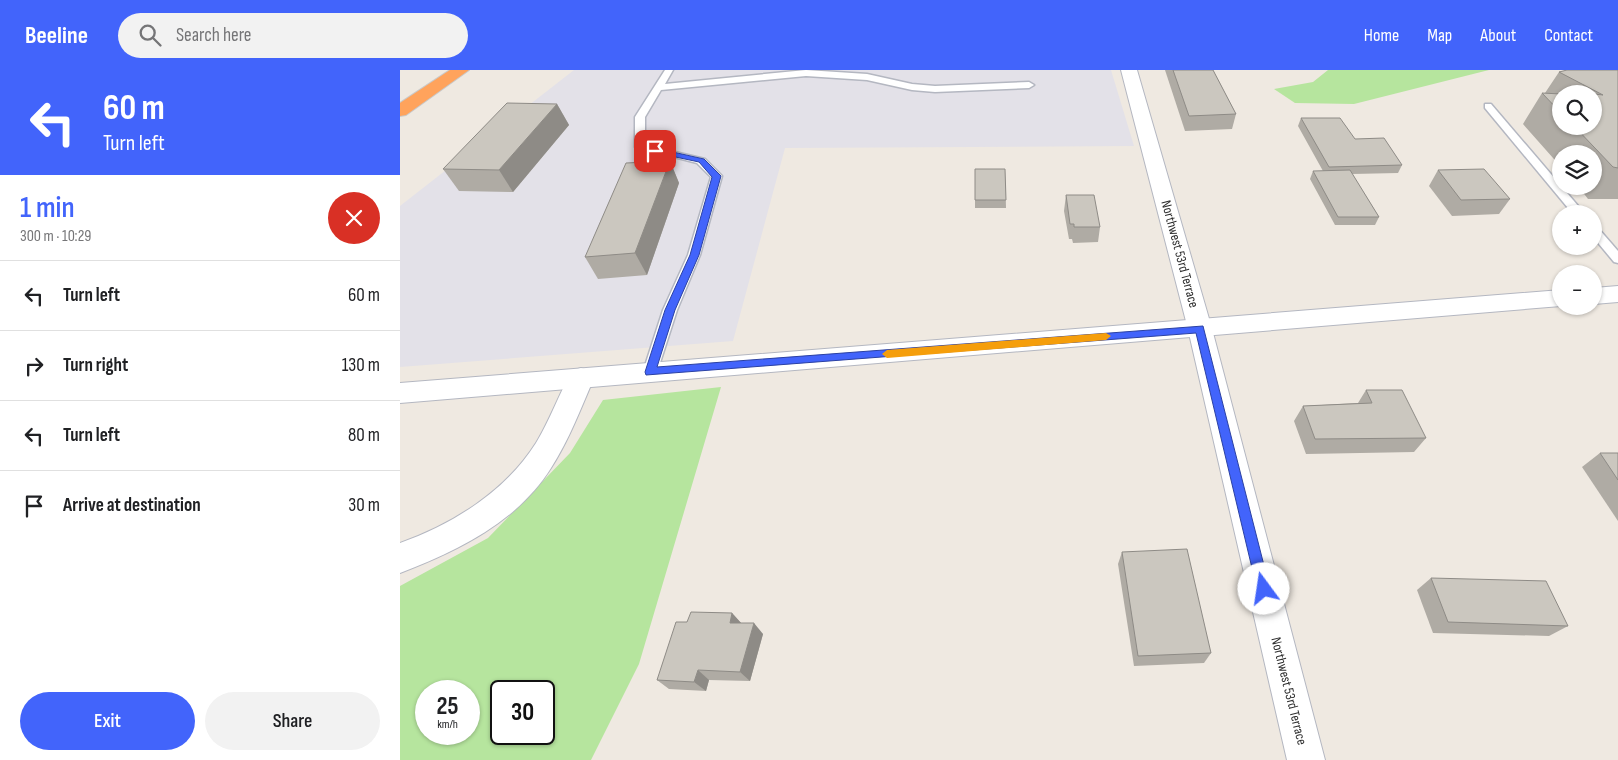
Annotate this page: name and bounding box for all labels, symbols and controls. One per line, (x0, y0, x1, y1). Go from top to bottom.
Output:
search box (118, 13, 468, 58)
text: Beeline (25, 21, 88, 50)
icon: search (136, 21, 164, 49)
text: Search here (176, 24, 251, 47)
text: Home (1364, 25, 1399, 46)
text: Map (1427, 25, 1452, 46)
text: About (1480, 25, 1516, 46)
text: Contact (1544, 25, 1593, 46)
map controls (1552, 85, 1602, 315)
button: search (1552, 85, 1602, 135)
text: 60 m (103, 87, 165, 130)
icon: left (20, 90, 85, 155)
text: Turn left (103, 130, 165, 157)
pin (634, 130, 676, 172)
icon: arrive (641, 137, 669, 165)
button: layers (1552, 145, 1602, 195)
text: 1 min (20, 190, 75, 226)
button: close (328, 192, 380, 244)
street label: Northwest 53rd Terrace (1157, 198, 1203, 310)
button: + (1552, 205, 1602, 255)
text: 300 m · 10:29 (20, 227, 91, 246)
button: − (1552, 265, 1602, 315)
icon: left (20, 282, 48, 310)
text: Turn left (63, 284, 120, 307)
text: 60 m (348, 284, 380, 307)
icon: right (20, 352, 48, 380)
text: Turn right (63, 354, 128, 377)
text: 130 m (342, 354, 380, 377)
icon: left (20, 422, 48, 450)
text: Turn left (63, 424, 120, 447)
text: 80 m (348, 424, 380, 447)
icon: arrive (20, 492, 48, 520)
text: Arrive at destination (63, 494, 201, 517)
text: 30 m (348, 494, 380, 517)
position arrow (1237, 562, 1289, 614)
street label: Northwest 53rd Terrace (1267, 635, 1311, 747)
speed limit sign: 30 (490, 680, 555, 745)
text: 25 (437, 691, 458, 722)
button: Exit (20, 692, 195, 750)
button: Share (205, 692, 380, 750)
text: km/h (437, 717, 458, 732)

